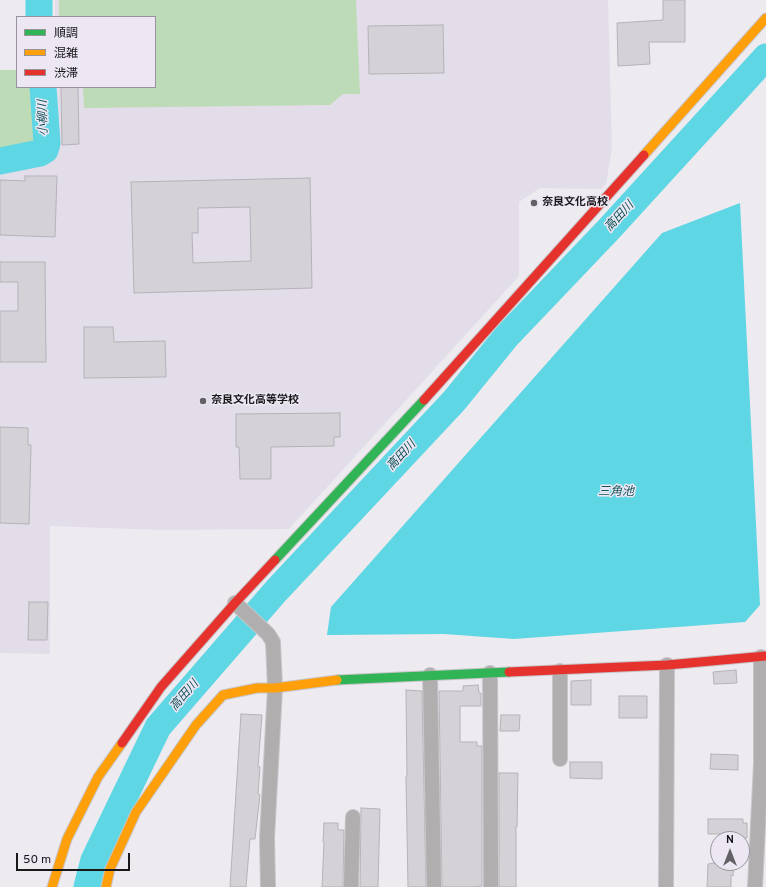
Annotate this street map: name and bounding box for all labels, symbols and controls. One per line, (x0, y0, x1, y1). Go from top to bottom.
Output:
legend (16, 16, 156, 88)
text: 順調 (54, 26, 78, 42)
text: 混雑 (54, 46, 78, 62)
text: 渋滞 (54, 66, 78, 82)
water label: 小柳川 (36, 100, 52, 136)
place label: 奈良文化高校 (542, 196, 608, 210)
marker: 奈良文化高校 (529, 198, 539, 208)
water label: 高田川 (602, 199, 638, 235)
place label: 奈良文化高等学校 (211, 394, 299, 408)
marker: 奈良文化高等学校 (198, 396, 208, 406)
water label: 高田川 (384, 438, 420, 474)
water label: 三角池 (598, 486, 634, 500)
water label: 高田川 (168, 678, 202, 714)
north arrow (710, 831, 750, 871)
text: N (726, 833, 734, 847)
scale bar (18, 845, 132, 871)
text: 50 m (23, 852, 51, 868)

